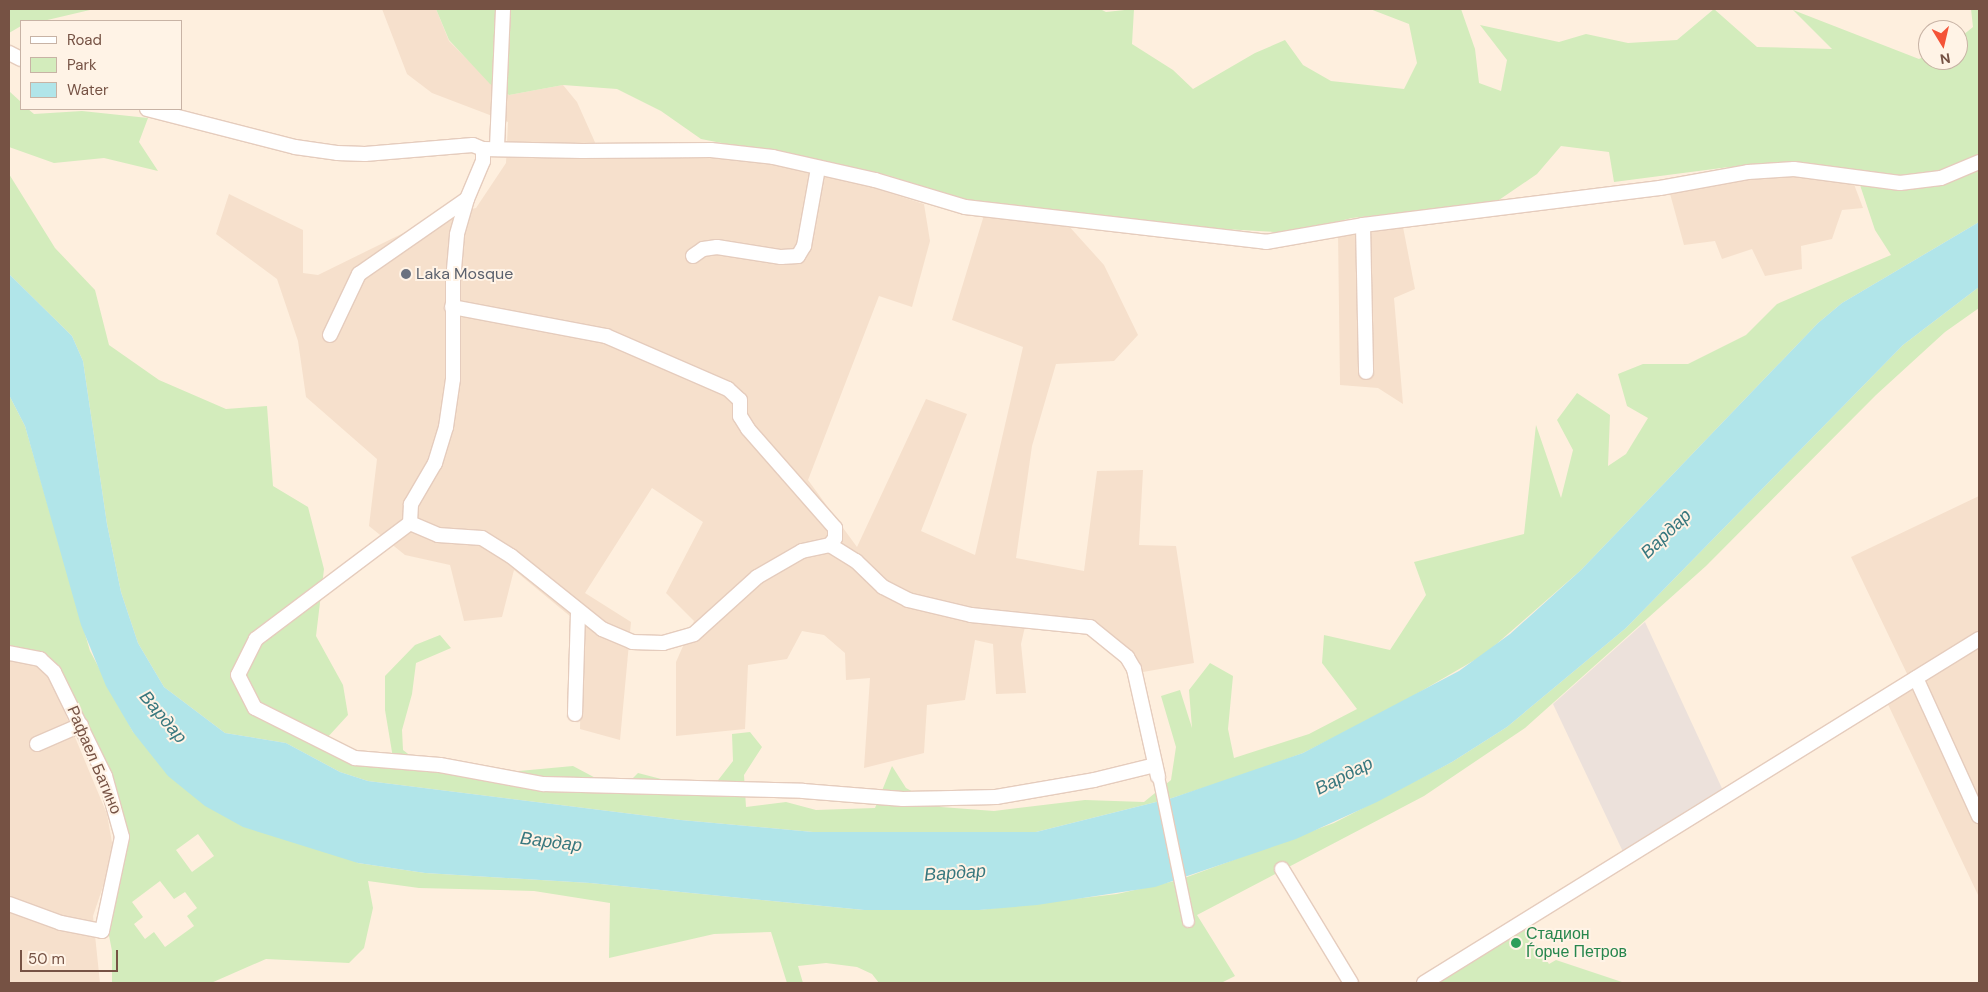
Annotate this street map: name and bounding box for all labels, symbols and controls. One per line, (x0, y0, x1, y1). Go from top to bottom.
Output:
legend (20, 20, 182, 110)
north arrow (1918, 20, 1968, 70)
text: Road (67, 30, 102, 50)
text: N (1939, 49, 1952, 69)
text: Park (67, 55, 97, 75)
text: Water (67, 80, 108, 100)
place label: Laka Mosque (416, 264, 513, 284)
marker: Laka Mosque (400, 268, 412, 280)
water label: Вардар (1636, 505, 1696, 563)
water label: Вардар (135, 686, 191, 748)
street label: Рафаел Батино (62, 703, 126, 817)
water label: Вардар (1311, 752, 1377, 800)
water label: Вардар (519, 828, 583, 856)
water label: Вардар (923, 860, 987, 886)
place label: Стадион Ѓорче Петров (1526, 924, 1627, 962)
marker: Стадион Ѓорче Петров (1510, 937, 1522, 949)
scale bar (22, 940, 120, 972)
text: 50 m (28, 949, 65, 969)

